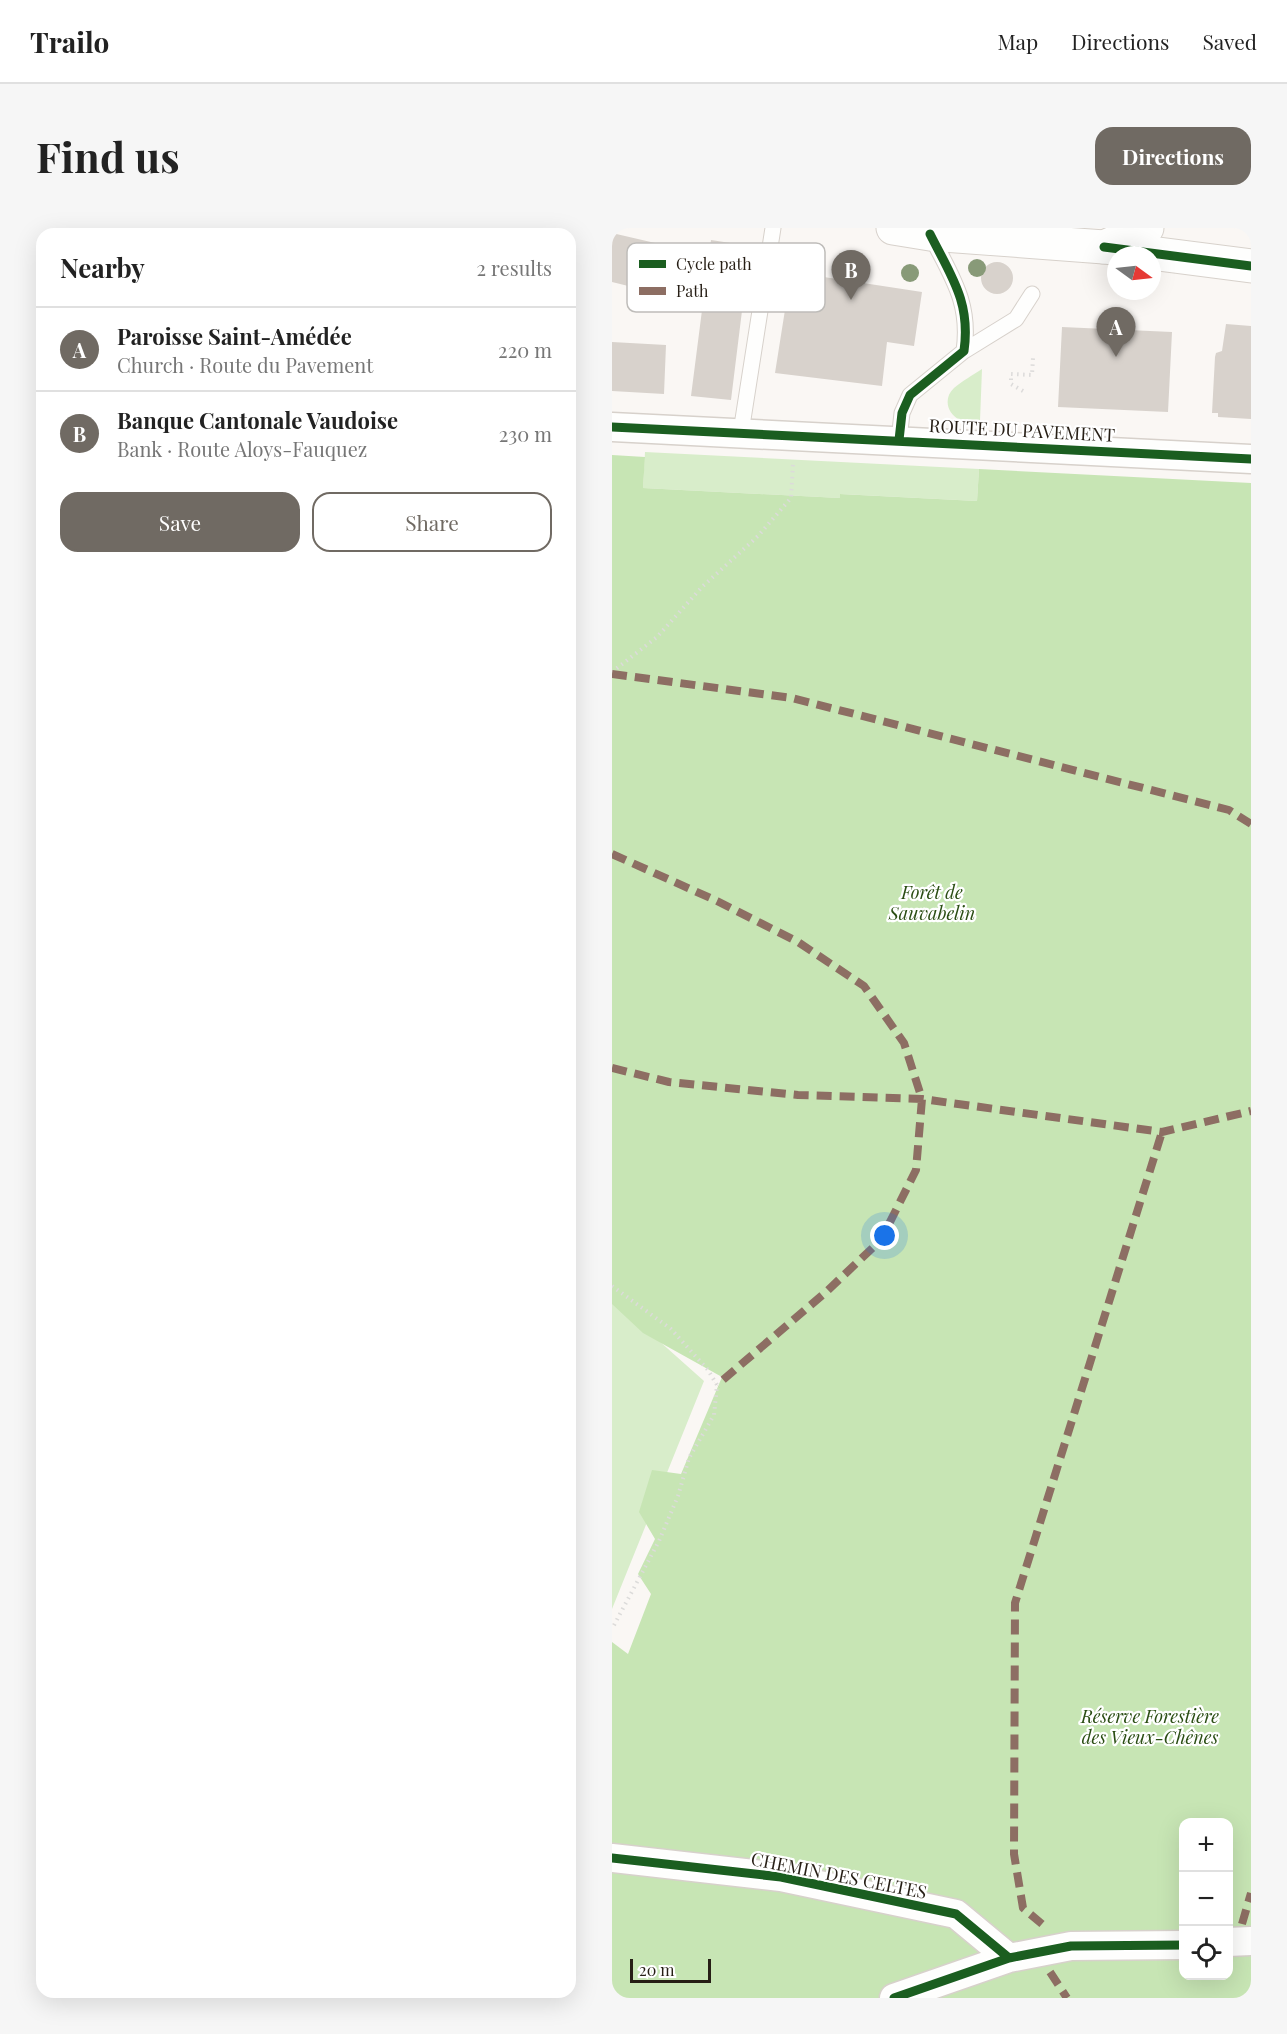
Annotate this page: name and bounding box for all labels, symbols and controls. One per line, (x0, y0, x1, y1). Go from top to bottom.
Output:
text: Trailo (30, 23, 109, 60)
text: Map (997, 27, 1038, 55)
text: Directions (1071, 27, 1169, 55)
text: Saved (1202, 27, 1257, 55)
button: Directions (1095, 127, 1251, 185)
text: Find us (36, 128, 180, 184)
legend (627, 243, 825, 312)
north arrow (1107, 246, 1161, 300)
text: Nearby (60, 250, 145, 285)
pin: B (832, 250, 870, 300)
text: Cycle path (676, 253, 752, 274)
text: 2 results (477, 254, 552, 281)
text: Path (676, 280, 709, 301)
pin: A (1096, 308, 1136, 357)
text: Paroisse Saint-Amédée (117, 321, 352, 351)
text: A (73, 336, 86, 363)
text: 220 m (498, 336, 552, 363)
text: Church · Route du Pavement (117, 351, 373, 378)
text: Banque Cantonale Vaudoise (117, 405, 398, 435)
street label: ROUTE DU PAVEMENT (928, 413, 1116, 447)
text: B (73, 420, 86, 447)
text: 230 m (499, 420, 552, 447)
text: Bank · Route Aloys-Fauquez (117, 435, 367, 462)
button: Save (60, 492, 300, 552)
button: Share (312, 492, 552, 552)
park label: Forêt de Sauvabelin (888, 880, 975, 925)
your location (870, 1221, 899, 1250)
park label: Réserve Forestière des Vieux-Chênes (1080, 1704, 1219, 1749)
map controls (1179, 1818, 1233, 1980)
button: + (1179, 1818, 1233, 1872)
street label: CHEMIN DES CELTES (749, 1846, 929, 1904)
button: − (1179, 1872, 1233, 1926)
button: locate (1179, 1926, 1233, 1980)
scale bar (630, 1956, 711, 1984)
text: 20 m (639, 1959, 674, 1980)

